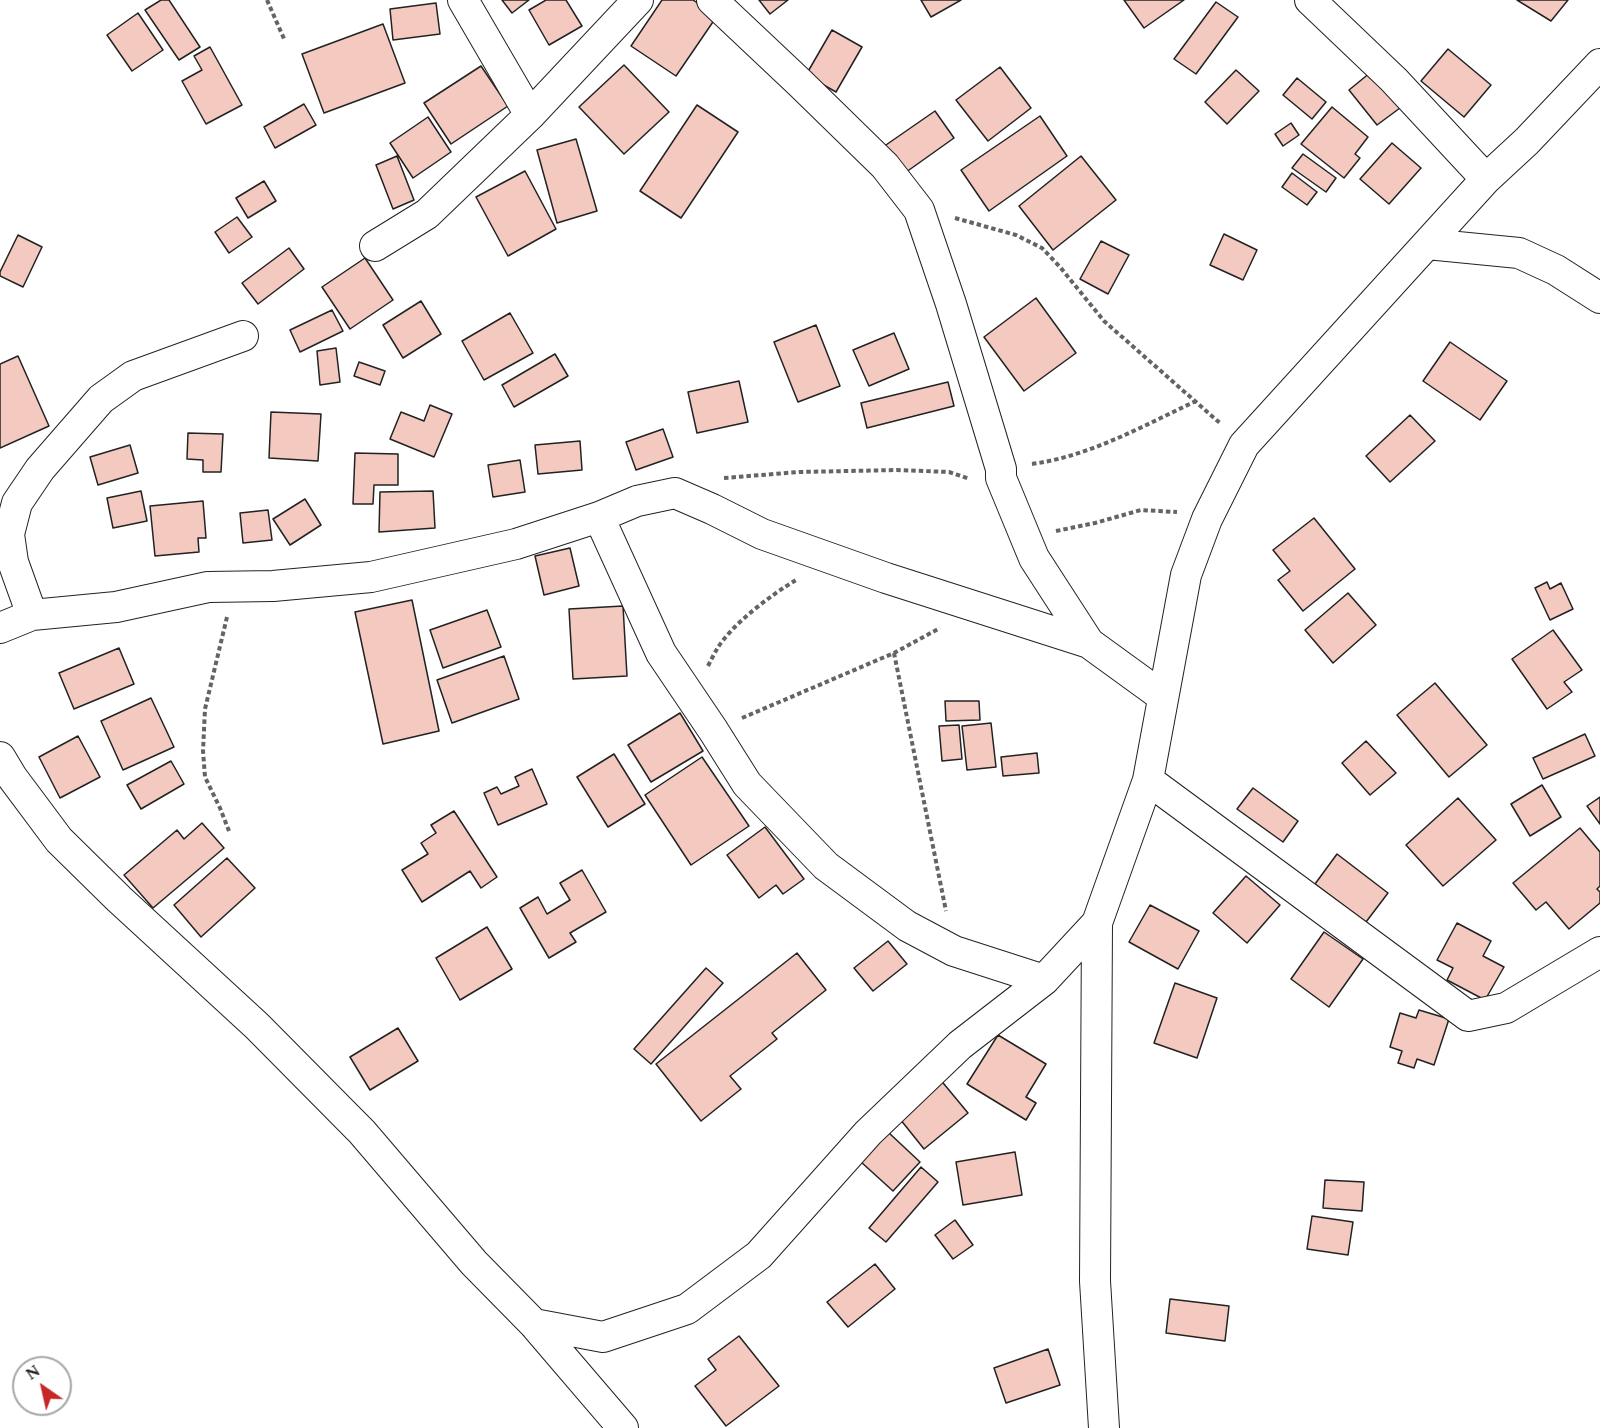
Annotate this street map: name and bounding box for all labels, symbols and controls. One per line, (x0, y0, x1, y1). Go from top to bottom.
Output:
north arrow (12, 1356, 72, 1416)
text: N (21, 1359, 45, 1386)

